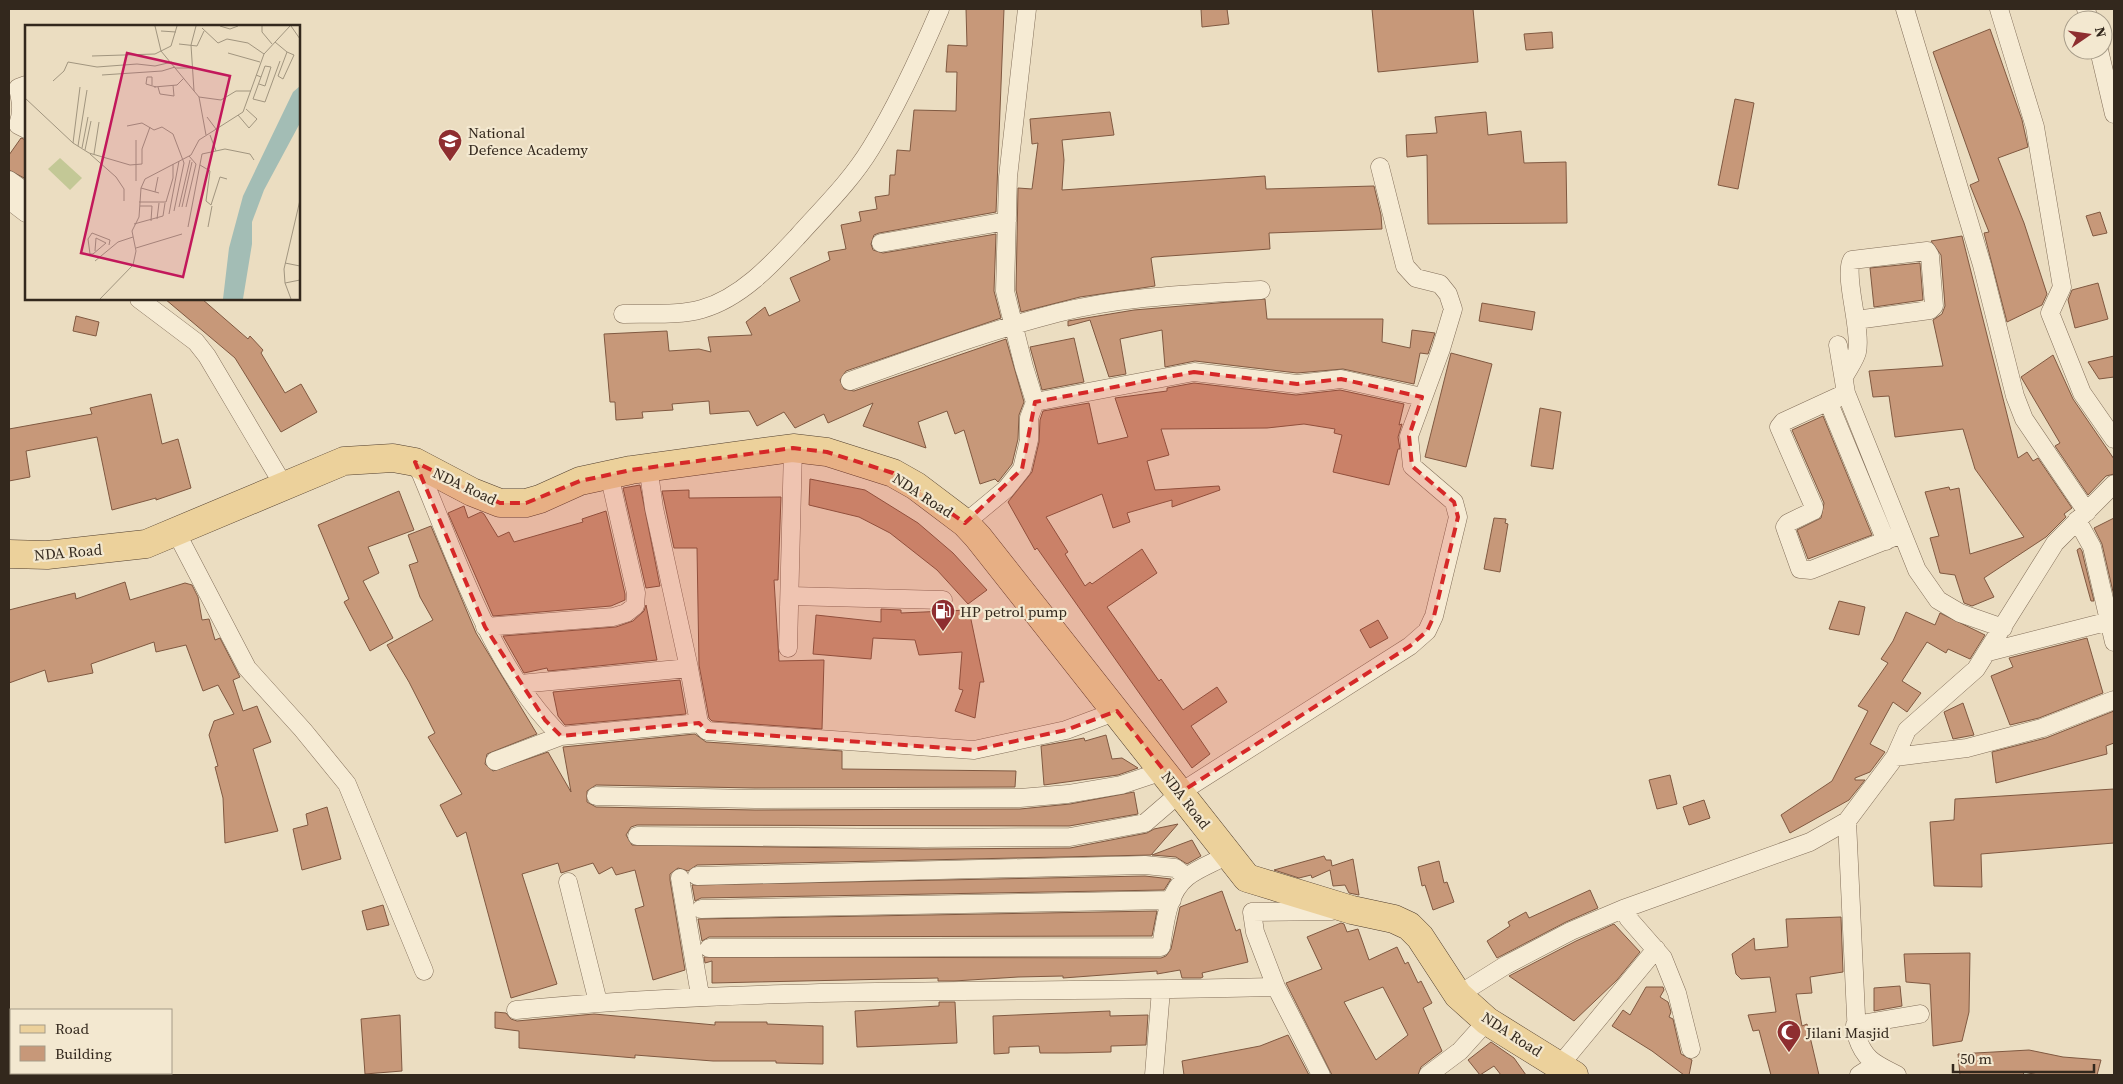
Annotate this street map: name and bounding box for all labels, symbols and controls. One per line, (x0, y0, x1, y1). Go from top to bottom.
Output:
north arrow (2063, 10, 2113, 60)
inset map (25, 25, 300, 300)
text: N (2090, 25, 2112, 39)
place label: National Defence Academy (468, 122, 588, 160)
school or university icon: National Defence Academy (437, 128, 463, 162)
street label: NDA Road (430, 462, 501, 510)
street label: NDA Road (889, 468, 958, 523)
street label: NDA Road (33, 539, 103, 565)
fuel station icon: HP petrol pump (930, 598, 956, 632)
place label: HP petrol pump (960, 601, 1067, 622)
street label: NDA Road (1157, 767, 1216, 834)
street label: NDA Road (1478, 1007, 1547, 1062)
legend (10, 1009, 172, 1074)
text: Road (55, 1018, 89, 1039)
mosque icon: Jilani Masjid (1776, 1019, 1802, 1053)
place label: Jilani Masjid (1805, 1022, 1890, 1043)
scale bar (1953, 1042, 2094, 1074)
text: Building (55, 1043, 112, 1064)
text: 50 m (1960, 1048, 1992, 1069)

